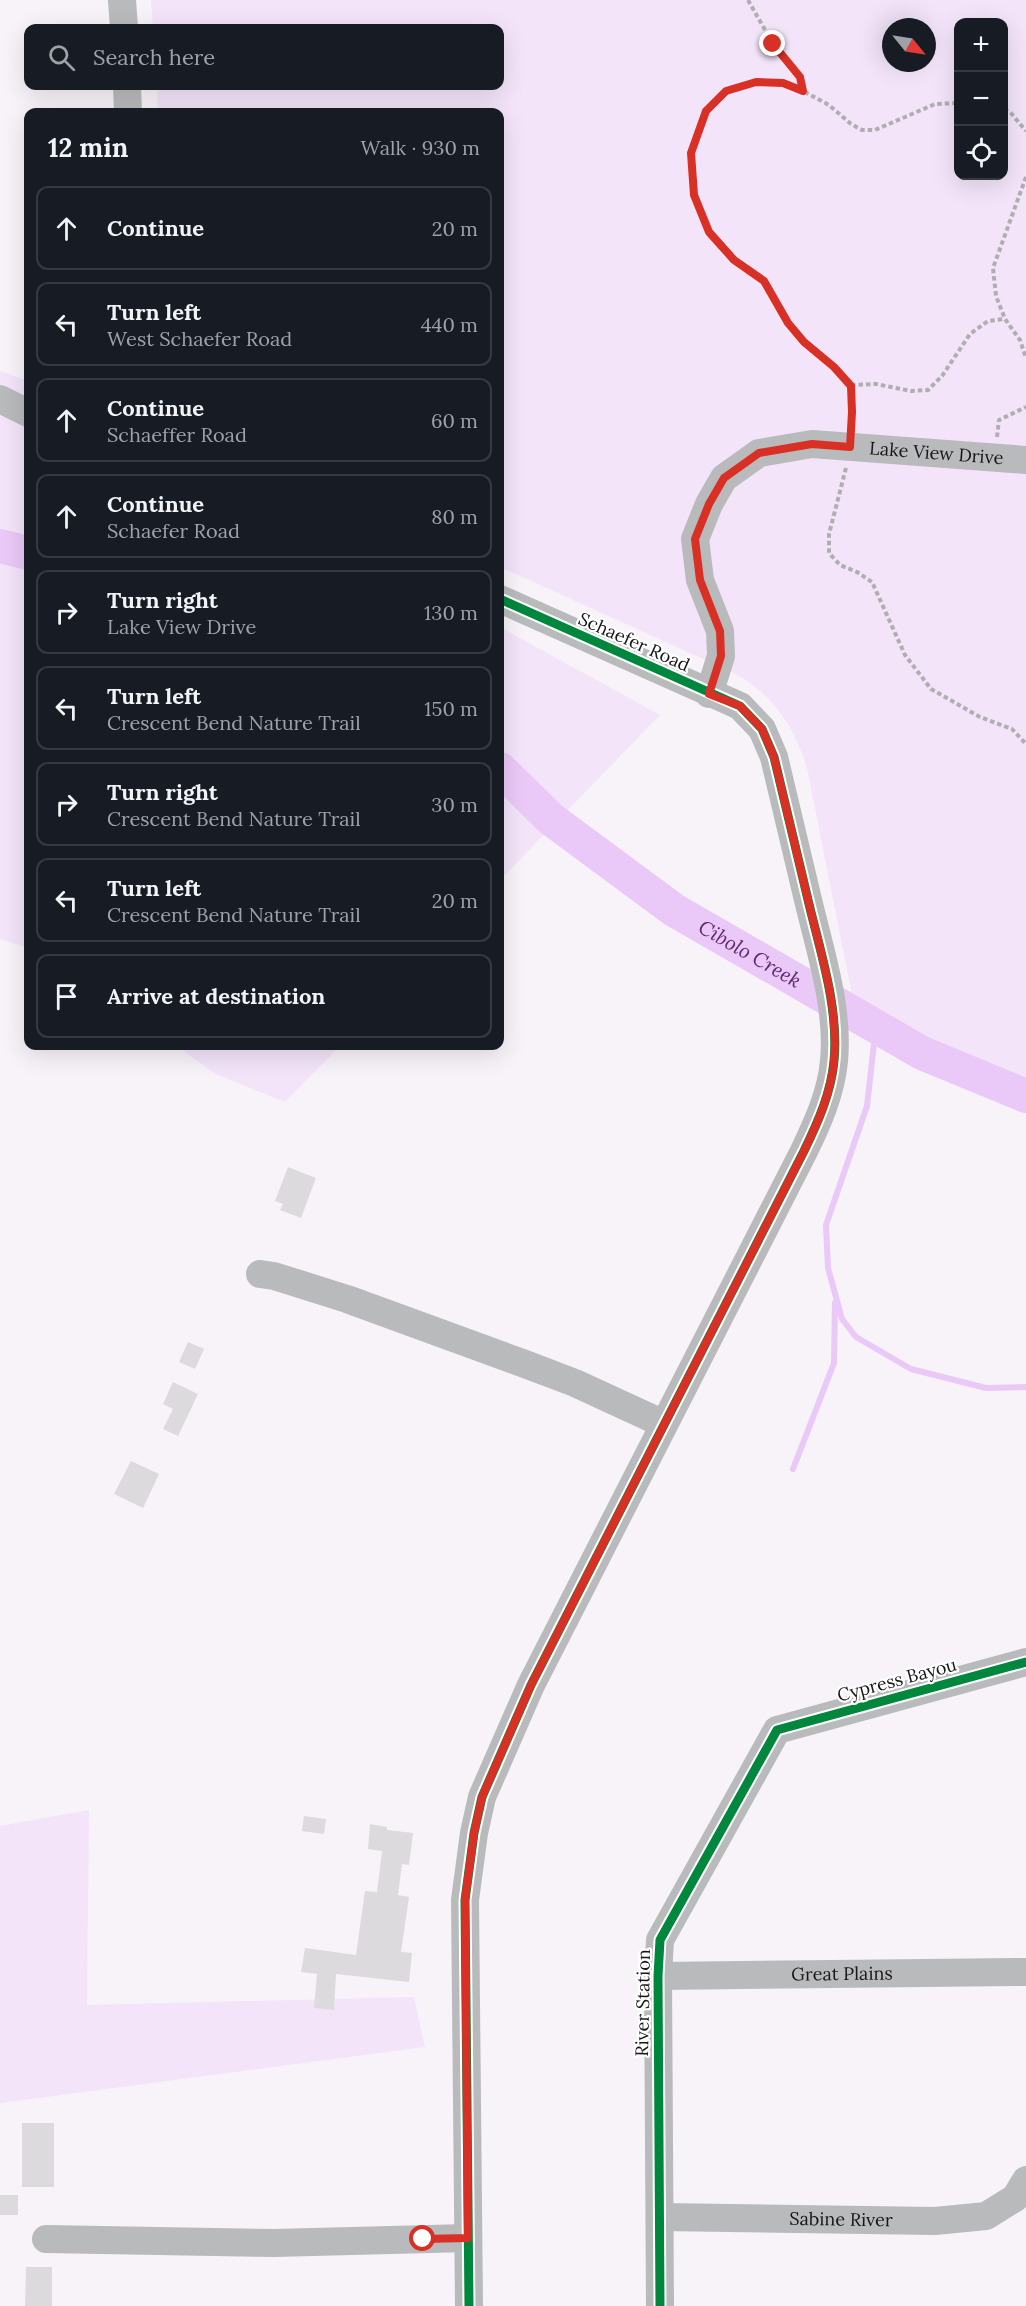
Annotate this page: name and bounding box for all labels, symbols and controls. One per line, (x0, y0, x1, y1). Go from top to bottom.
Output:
north arrow (882, 18, 936, 72)
map controls (954, 18, 1008, 180)
button: + (954, 18, 1008, 72)
search box (24, 24, 504, 90)
route end (759, 30, 785, 56)
icon: search (45, 41, 78, 74)
text: Search here (93, 43, 215, 71)
button: − (954, 72, 1008, 126)
button: locate (954, 126, 1008, 180)
text: 12 min (48, 131, 128, 164)
text: Walk · 930 m (361, 135, 480, 160)
icon: ahead (50, 212, 83, 245)
text: Continue (107, 214, 204, 242)
text: 20 m (432, 216, 478, 241)
text: Turn left (107, 298, 201, 326)
icon: left (50, 308, 83, 341)
text: 440 m (421, 312, 478, 337)
text: West Schaefer Road (107, 326, 292, 351)
text: Continue (107, 394, 204, 422)
icon: ahead (50, 404, 83, 437)
text: 60 m (431, 408, 478, 433)
text: Schaeffer Road (107, 422, 247, 447)
street label: Lake View Drive (868, 436, 1004, 469)
text: Continue (107, 490, 204, 518)
icon: ahead (50, 500, 83, 533)
text: 80 m (431, 504, 478, 529)
text: Schaefer Road (107, 518, 240, 543)
text: Turn right (107, 586, 218, 614)
icon: right (50, 596, 83, 629)
text: 130 m (424, 600, 478, 625)
street label: Schaefer Road (575, 607, 694, 676)
text: Lake View Drive (107, 614, 256, 639)
text: Turn left (107, 682, 201, 710)
icon: left (50, 692, 83, 725)
text: 150 m (424, 696, 478, 721)
text: Crescent Bend Nature Trail (107, 710, 361, 735)
text: Turn right (107, 778, 218, 806)
icon: right (50, 788, 83, 821)
text: 30 m (431, 792, 478, 817)
text: Crescent Bend Nature Trail (107, 806, 361, 831)
text: Turn left (107, 874, 201, 902)
icon: left (50, 884, 83, 917)
text: 20 m (432, 888, 478, 913)
text: Crescent Bend Nature Trail (107, 902, 361, 927)
water label: Cibolo Creek (694, 914, 806, 993)
icon: arrive (50, 980, 83, 1013)
text: Arrive at destination (107, 982, 325, 1010)
street label: Cypress Bayou (835, 1652, 959, 1706)
street label: River Station (630, 1949, 655, 2057)
street label: Great Plains (791, 1961, 893, 1986)
street label: Sabine River (789, 2207, 893, 2231)
route start (409, 2225, 435, 2251)

